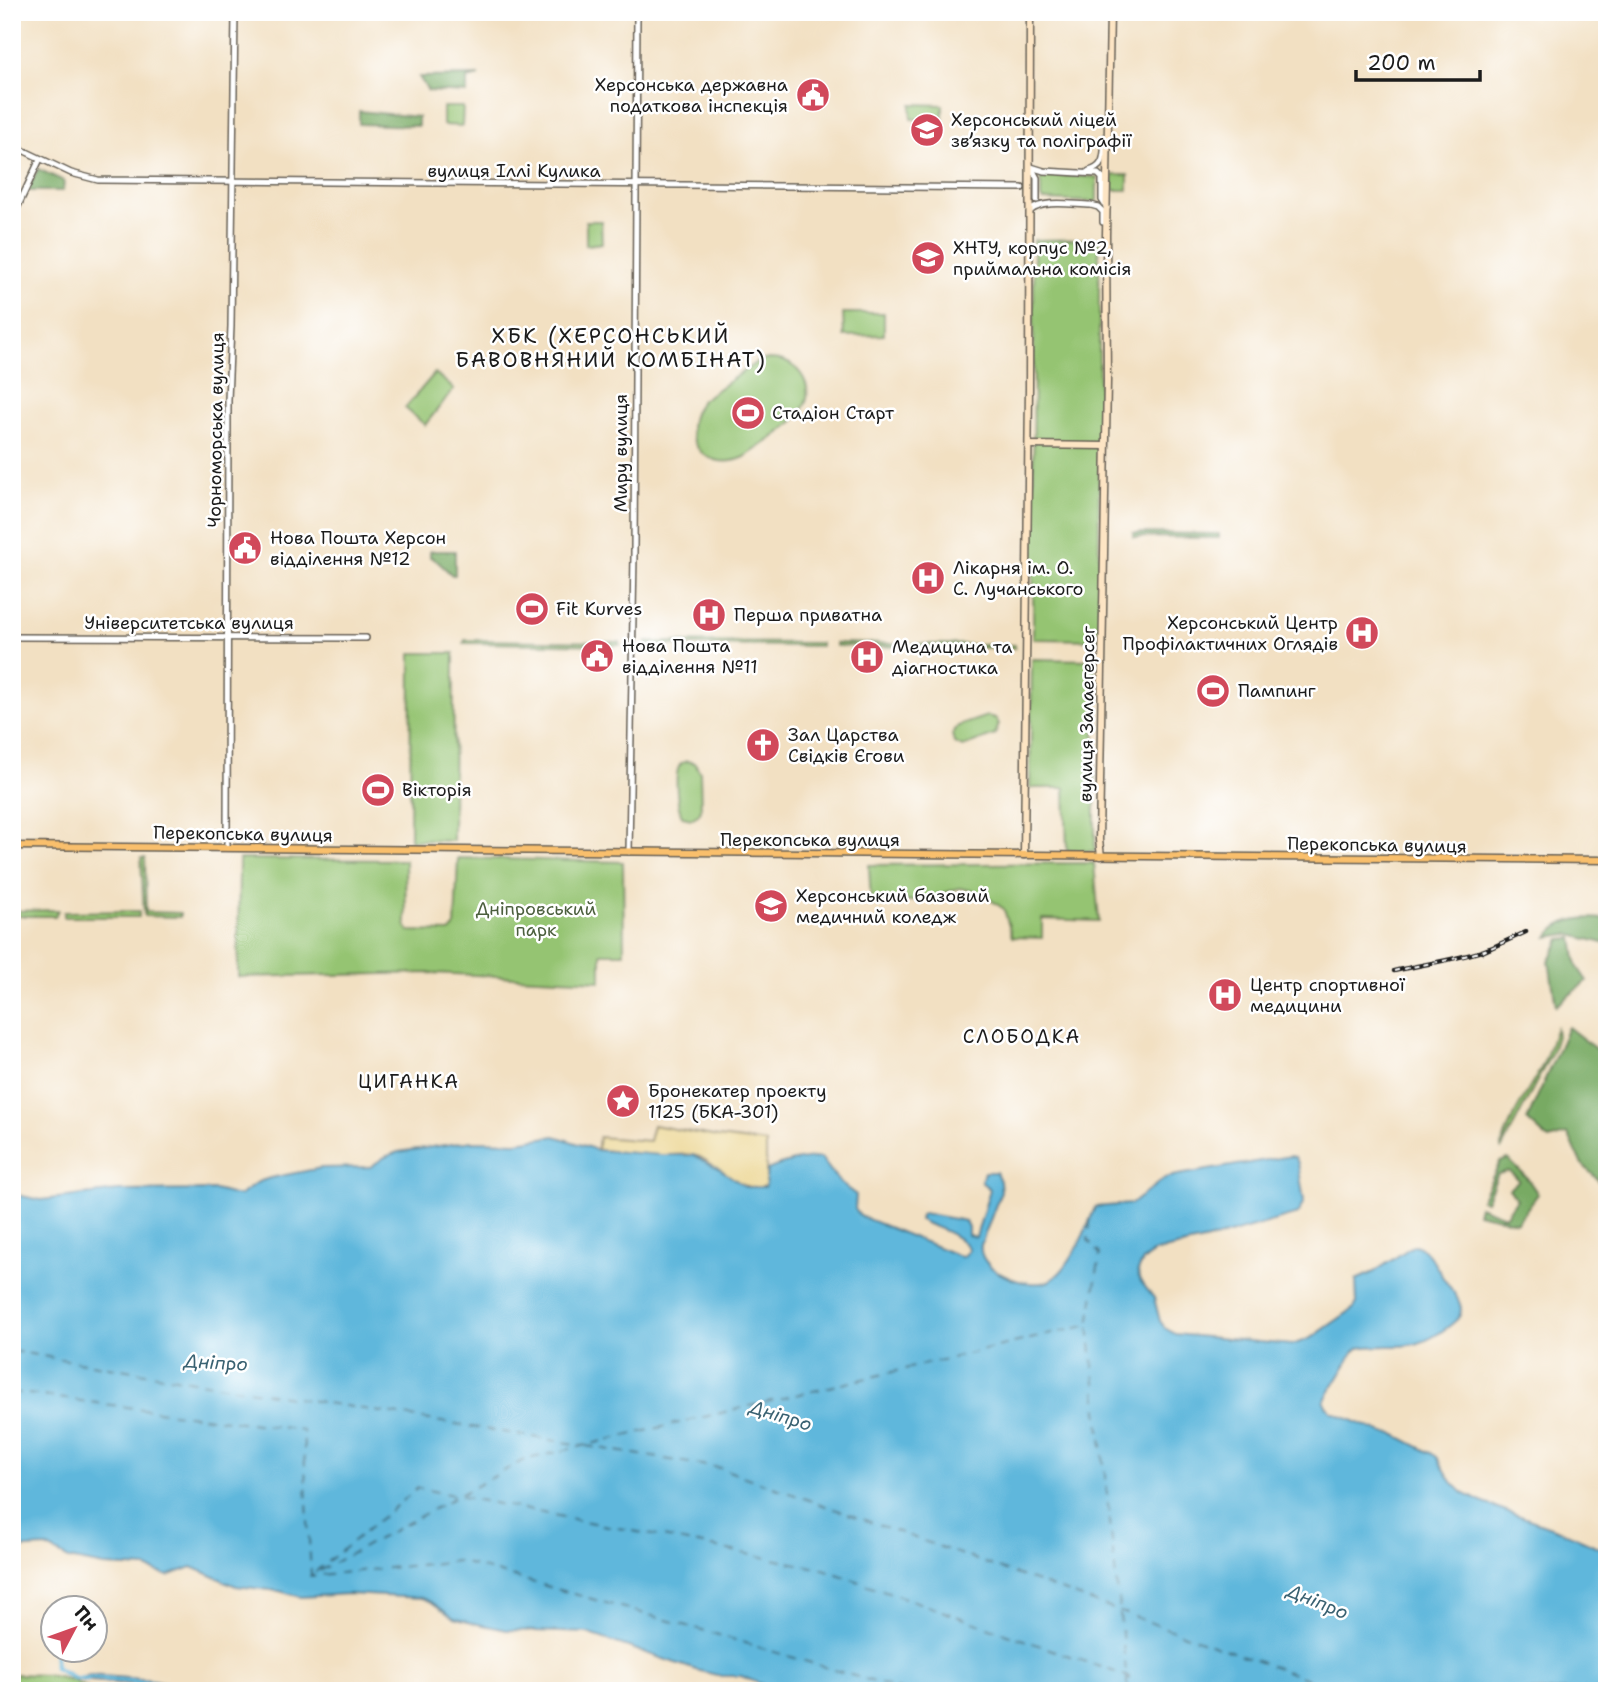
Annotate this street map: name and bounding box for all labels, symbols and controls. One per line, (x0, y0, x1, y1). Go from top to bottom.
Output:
scale bar (1356, 38, 1481, 82)
text: 200 m (1367, 49, 1436, 77)
place label: Херсонська державна податкова інспекція (595, 73, 788, 118)
public building icon: Херсонська державна податкова інспекція (794, 76, 832, 114)
place label: Херсонський ліцей зв’язку та поліграфії (951, 108, 1132, 153)
school or university icon: Херсонський ліцей зв’язку та поліграфії (908, 111, 946, 149)
street label: вулиця Іллі Кулика (427, 159, 601, 183)
place label: ХНТУ, корпус №2, приймальна комісія (953, 236, 1131, 281)
school or university icon: ХНТУ, корпус №2, приймальна комісія (909, 239, 947, 277)
district label: ХБК (ХЕРСОНСЬКИЙ БАВОВНЯНИЙ КОМБІНАТ) (455, 322, 767, 374)
street label: Чорноморська вулиця (202, 332, 230, 528)
street label: Миру вулиця (609, 394, 633, 512)
sports icon: Стадіон Старт (729, 394, 767, 432)
place label: Стадіон Старт (772, 401, 895, 425)
place label: Нова Пошта Херсон відділення №12 (270, 526, 446, 571)
public building icon: Нова Пошта Херсон відділення №12 (226, 529, 264, 567)
place label: Лікарня ім. О. С. Лучанського (953, 556, 1084, 601)
hospital icon: Лікарня ім. О. С. Лучанського (909, 559, 947, 597)
sports icon: Fit Kurves (513, 590, 551, 628)
hospital icon: Перша приватна (690, 596, 728, 634)
place label: Fit Kurves (556, 597, 642, 621)
place label: Перша приватна (734, 603, 882, 627)
street label: Університетська вулиця (84, 611, 294, 635)
place label: Херсонський Центр Профілактичних Оглядів (1123, 611, 1338, 656)
hospital icon: Херсонський Центр Профілактичних Оглядів (1343, 614, 1381, 652)
street label: вулиця Залаегерсег (1073, 626, 1101, 802)
place label: Нова Пошта відділення №11 (622, 634, 758, 679)
place label: Медицина та діагностика (892, 635, 1012, 680)
public building icon: Нова Пошта відділення №11 (578, 637, 616, 675)
hospital icon: Медицина та діагностика (848, 638, 886, 676)
sports icon: Пампинг (1194, 672, 1232, 710)
place label: Пампинг (1238, 679, 1316, 703)
place label: Зал Царства Свідків Єгови (788, 723, 905, 768)
church icon: Зал Царства Свідків Єгови (744, 726, 782, 764)
sports icon: Вікторія (359, 771, 397, 809)
place label: Вікторія (402, 778, 472, 802)
street label: Перекопська вулиця (153, 820, 333, 848)
street label: Перекопська вулиця (720, 828, 900, 852)
street label: Перекопська вулиця (1287, 831, 1467, 859)
place label: Херсонський базовий медичний коледж (796, 884, 989, 929)
school or university icon: Херсонський базовий медичний коледж (752, 887, 790, 925)
park label: Дніпровський парк (476, 897, 596, 942)
place label: Центр спортивної медицини (1250, 973, 1406, 1018)
hospital icon: Центр спортивної медицини (1206, 976, 1244, 1014)
district label: СЛОБОДКА (963, 1024, 1081, 1049)
district label: ЦИГАНКА (358, 1069, 460, 1094)
place label: Бронекатер проекту 1125 (БКА-301) (648, 1079, 827, 1124)
place icon: Бронекатер проекту 1125 (БКА-301) (604, 1082, 642, 1120)
water label: Дніпро (182, 1348, 249, 1377)
water label: Дніпро (746, 1394, 815, 1437)
water label: Дніпро (1283, 1578, 1352, 1625)
north arrow (38, 1594, 108, 1664)
text: Пн (69, 1600, 104, 1636)

